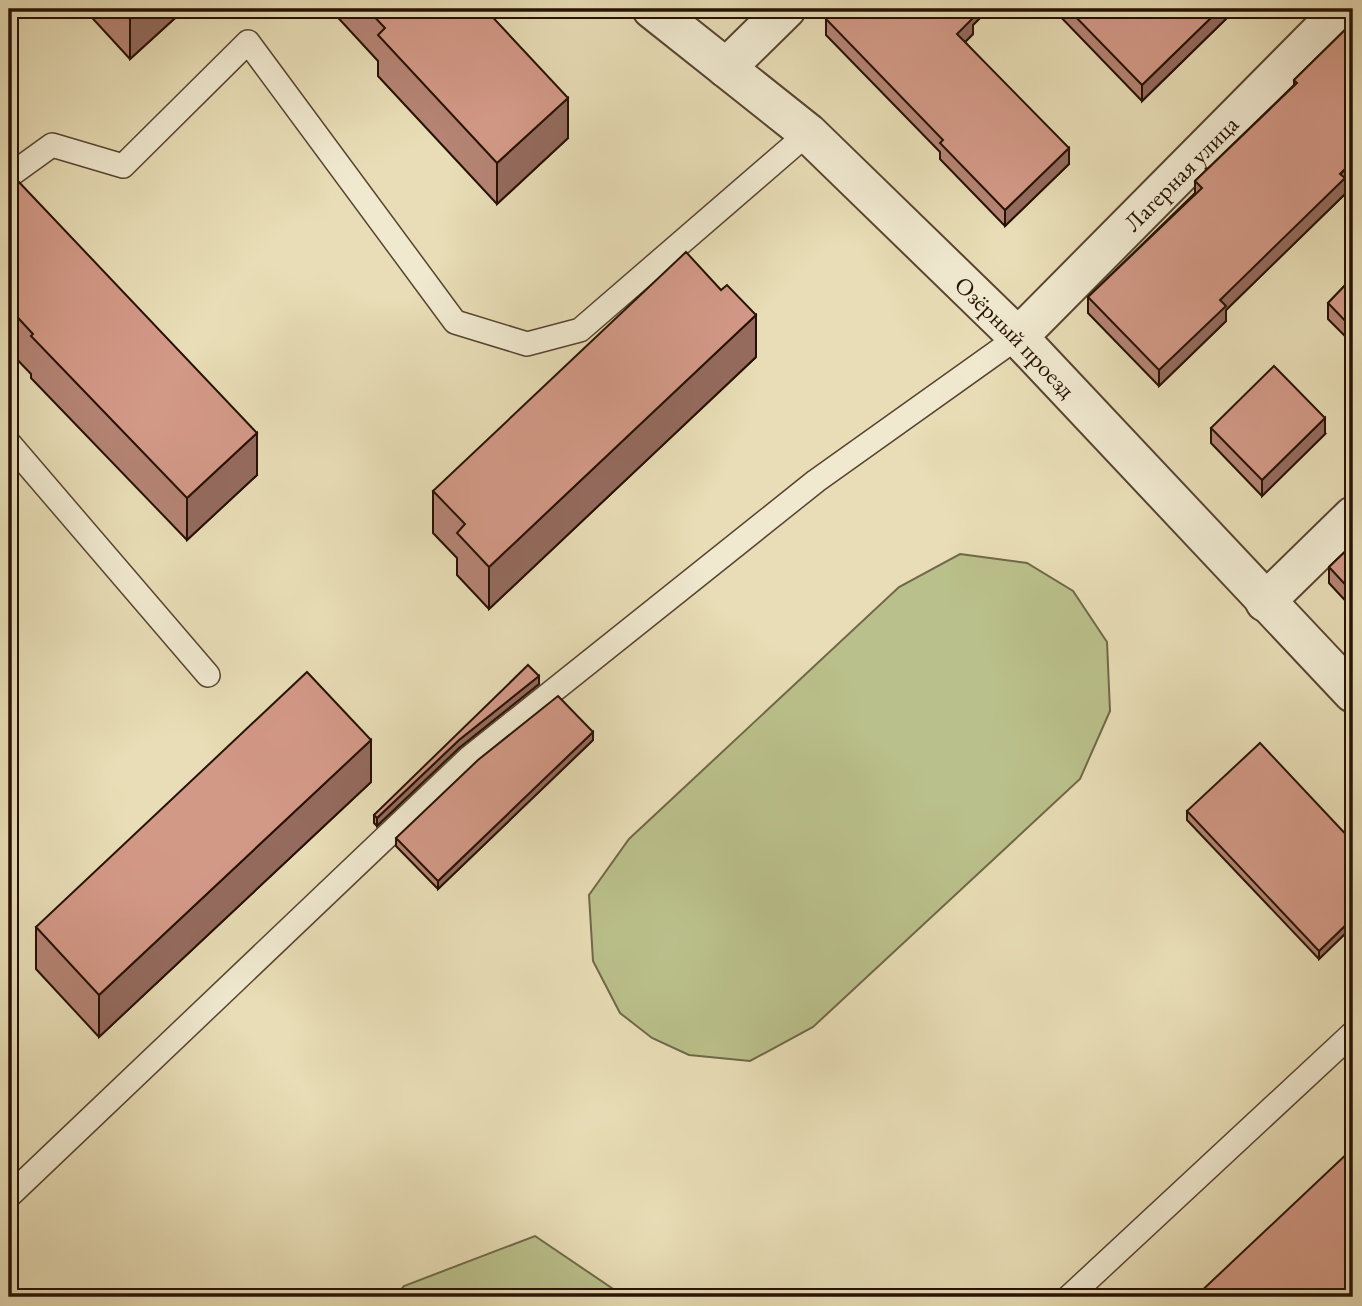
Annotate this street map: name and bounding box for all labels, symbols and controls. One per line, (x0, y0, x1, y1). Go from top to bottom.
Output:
street label: Лагерная улица (1117, 108, 1245, 237)
street label: Озёрный проезд (949, 269, 1083, 404)

